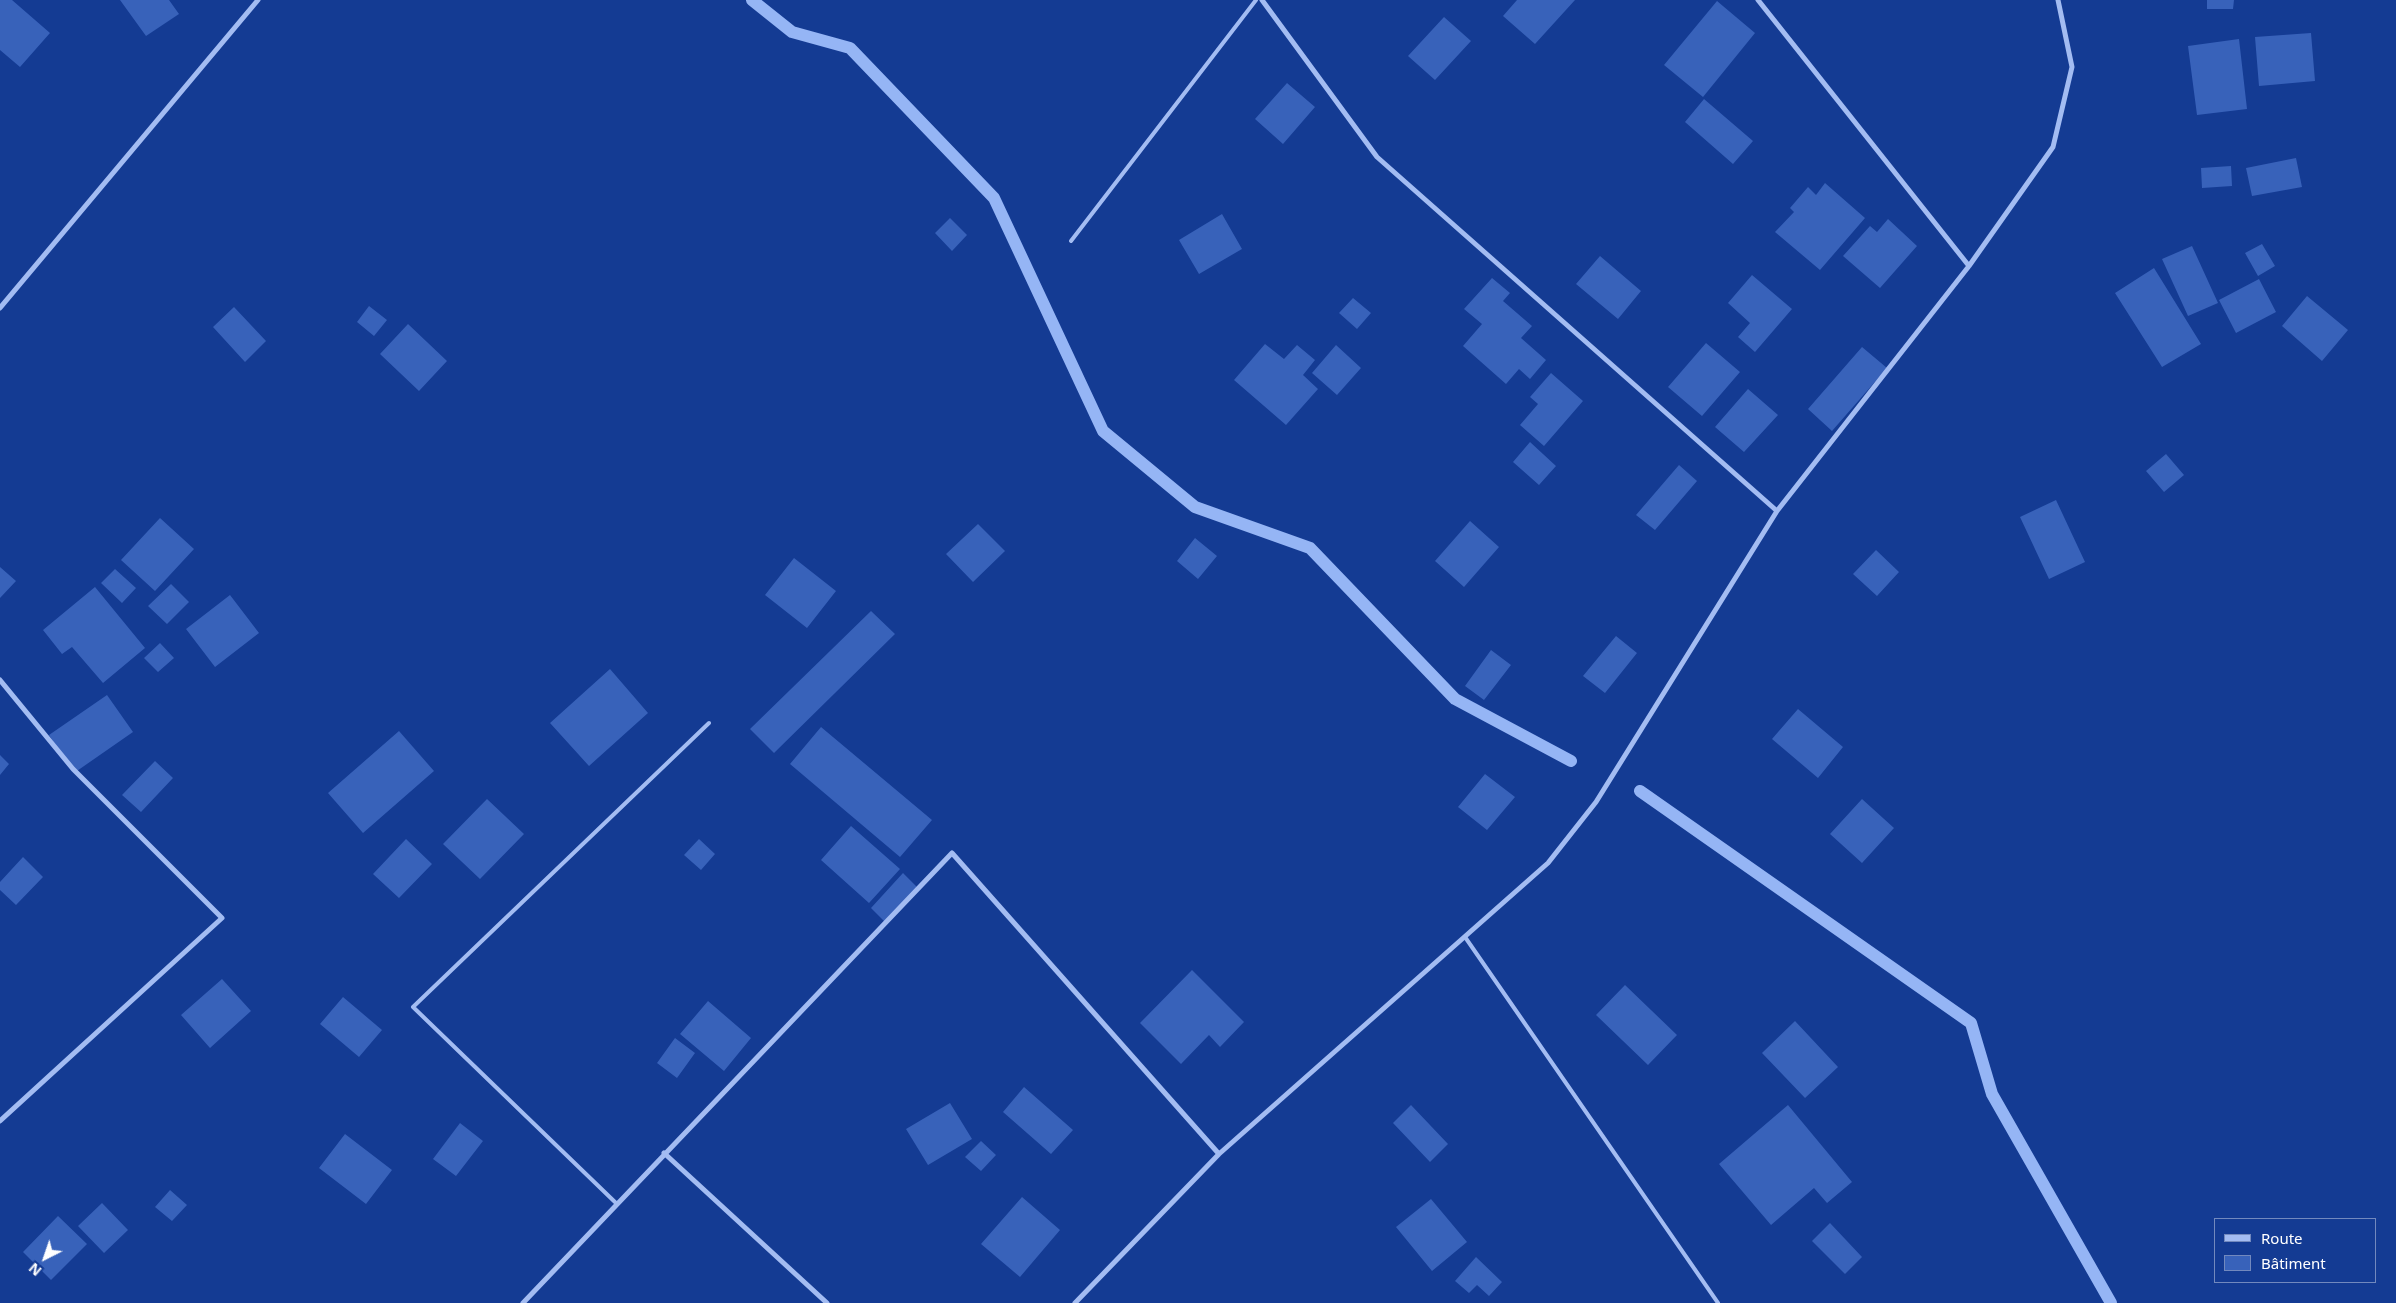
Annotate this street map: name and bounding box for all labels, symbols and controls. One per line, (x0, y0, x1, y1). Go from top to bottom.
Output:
legend (2214, 1218, 2376, 1283)
text: Route (2261, 1228, 2303, 1248)
north arrow (20, 1233, 70, 1283)
text: Bâtiment (2261, 1253, 2326, 1273)
text: N (24, 1259, 45, 1281)

